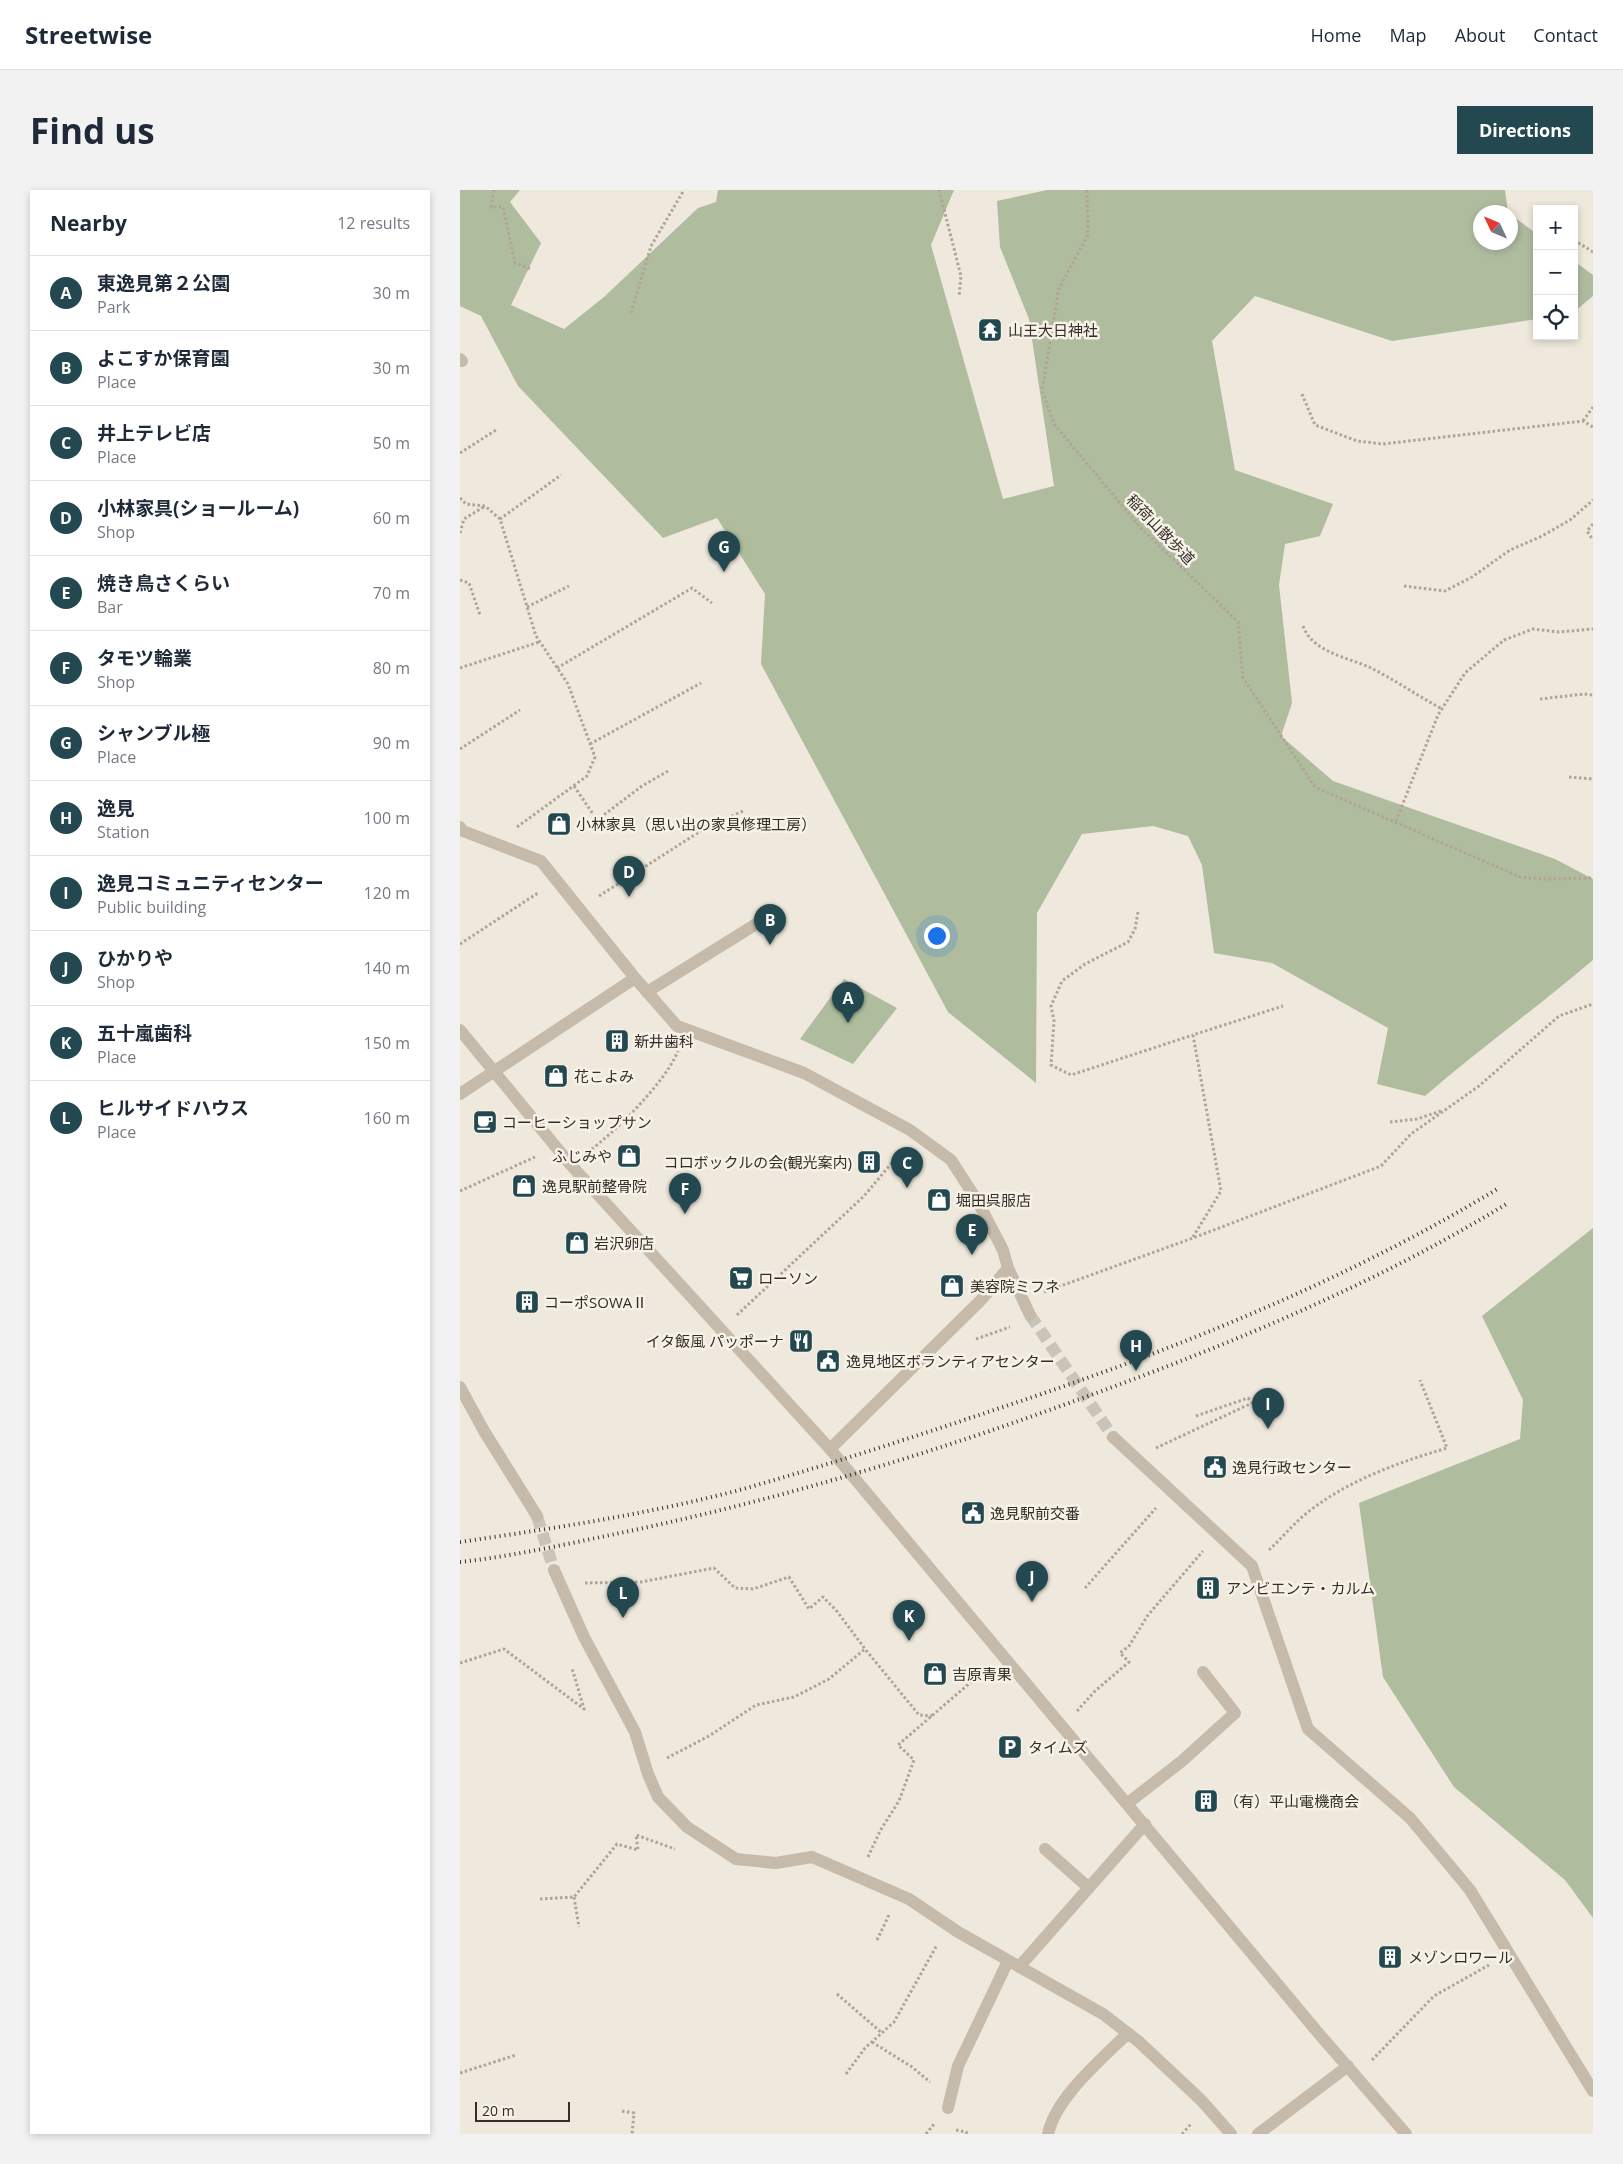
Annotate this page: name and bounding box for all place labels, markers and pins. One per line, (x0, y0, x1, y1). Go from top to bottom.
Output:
temple icon: 山王大日神社 (977, 317, 1003, 343)
place label: 山王大日神社 (1008, 320, 1098, 340)
pin: G (708, 531, 740, 572)
shop icon: 小林家具（思い出の家具修理工房） (546, 811, 572, 837)
place label: 小林家具（思い出の家具修理工房） (576, 814, 816, 834)
pin: D (613, 856, 645, 897)
pin: B (754, 904, 786, 945)
pin: A (832, 982, 864, 1023)
building icon: 新井歯科 (604, 1028, 630, 1054)
place label: 新井歯科 (634, 1031, 694, 1051)
shop icon: 花こよみ (543, 1063, 569, 1089)
place label: 花こよみ (574, 1066, 634, 1086)
cafe icon: コーヒーショップサン (472, 1109, 498, 1135)
place label: コーヒーショップサン (502, 1112, 652, 1132)
shop icon: ふじみや (616, 1143, 642, 1169)
place label: ふじみや (552, 1146, 612, 1166)
pin: C (891, 1147, 923, 1188)
building icon: コロボックルの会(観光案内) (856, 1149, 882, 1175)
place label: コロボックルの会(観光案内) (664, 1152, 852, 1172)
shop icon: 逸見駅前整骨院 (511, 1173, 537, 1199)
pin: F (669, 1173, 701, 1214)
place label: 逸見駅前整骨院 (542, 1176, 647, 1196)
shop icon: 堀田呉服店 (926, 1187, 952, 1213)
place label: 堀田呉服店 (956, 1190, 1031, 1210)
pin: E (956, 1214, 988, 1255)
shop icon: 岩沢卵店 (564, 1230, 590, 1256)
place label: 岩沢卵店 (594, 1233, 654, 1253)
supermarket icon: ローソン (728, 1265, 754, 1291)
place label: ローソン (758, 1268, 818, 1288)
shop icon: 美容院ミフネ (939, 1273, 965, 1299)
place label: 美容院ミフネ (970, 1276, 1060, 1296)
building icon: コーポSOWAⅡ (514, 1289, 540, 1315)
place label: コーポSOWAⅡ (544, 1292, 647, 1312)
restaurant icon: イタ飯風 パッポーナ (788, 1328, 814, 1354)
pin: H (1120, 1330, 1152, 1371)
place label: イタ飯風 パッポーナ (646, 1331, 784, 1351)
public building icon: 逸見地区ボランティアセンター (815, 1348, 841, 1374)
place label: 逸見地区ボランティアセンター (846, 1351, 1055, 1371)
pin: I (1252, 1388, 1284, 1429)
public building icon: 逸見行政センター (1202, 1454, 1228, 1480)
place label: 逸見行政センター (1232, 1457, 1352, 1477)
public building icon: 逸見駅前交番 (960, 1500, 986, 1526)
place label: 逸見駅前交番 (990, 1503, 1080, 1523)
pin: J (1016, 1561, 1048, 1602)
building icon: アンビエンテ・カルム (1195, 1575, 1221, 1601)
pin: L (607, 1577, 639, 1618)
place label: アンビエンテ・カルム (1226, 1578, 1375, 1598)
pin: K (893, 1600, 925, 1641)
shop icon: 吉原青果 (922, 1661, 948, 1687)
place label: 吉原青果 (952, 1664, 1012, 1684)
parking icon: タイムズ (997, 1734, 1023, 1760)
place label: タイムズ (1028, 1737, 1088, 1757)
building icon: （有）平山電機商会 (1193, 1788, 1219, 1814)
place label: （有）平山電機商会 (1224, 1791, 1359, 1811)
building icon: メゾンロワール (1377, 1944, 1403, 1970)
place label: メゾンロワール (1408, 1947, 1513, 1967)

